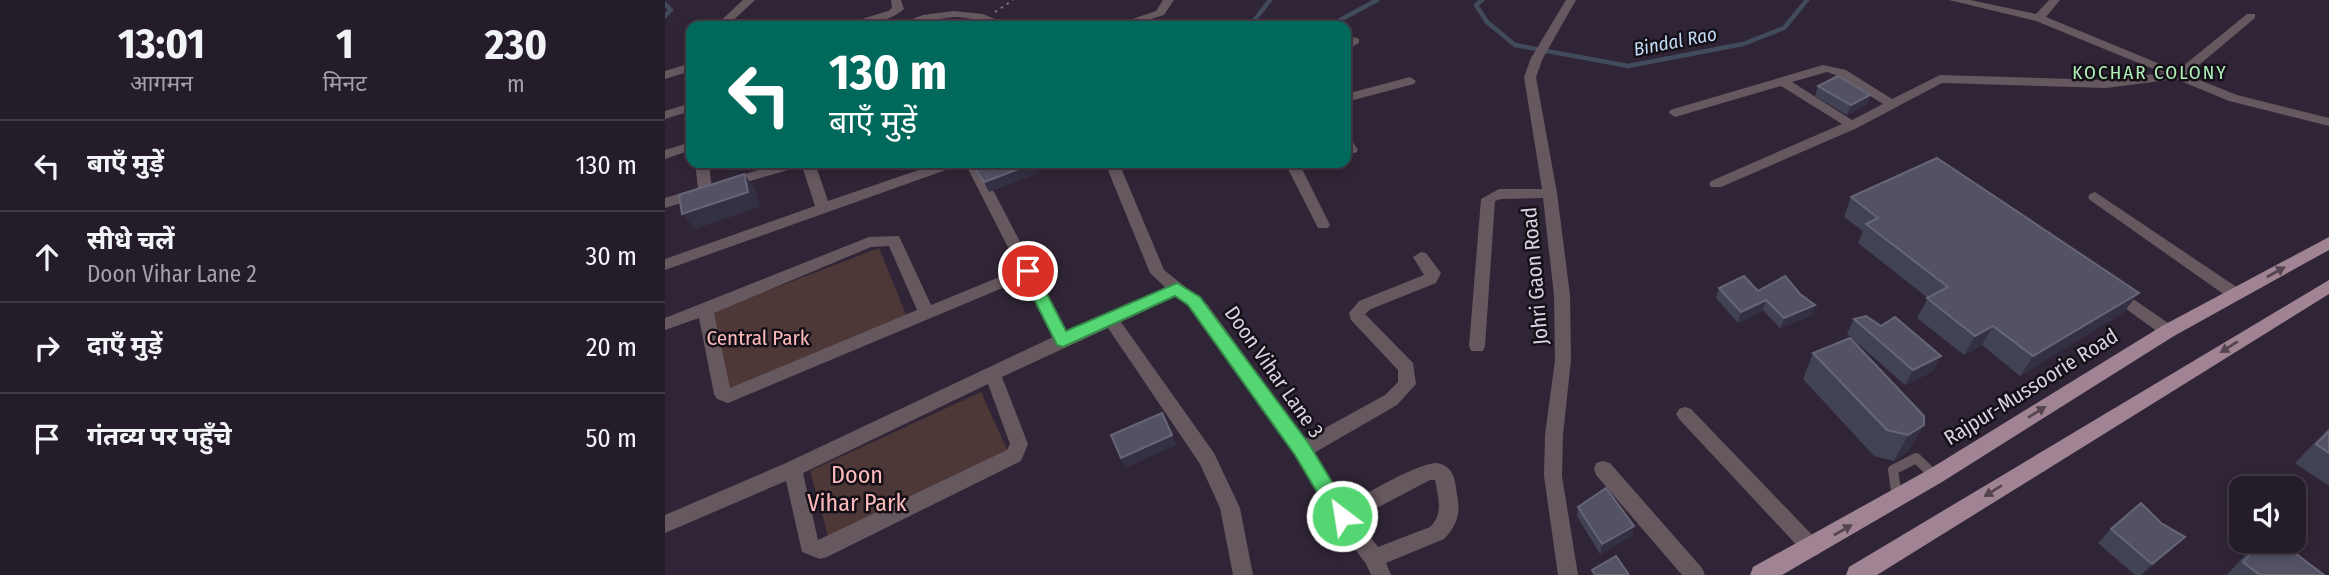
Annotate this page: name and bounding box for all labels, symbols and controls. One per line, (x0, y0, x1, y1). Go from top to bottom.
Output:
text: 13:01 (118, 19, 205, 69)
text: 1 (336, 19, 354, 69)
text: 230 (485, 20, 547, 70)
water label: Bindal Rao (1632, 22, 1719, 61)
text: 130 m (829, 43, 947, 102)
icon: left (714, 49, 805, 140)
district label: KOCHAR COLONY (2072, 61, 2228, 84)
text: आगमन (130, 69, 193, 97)
text: मिनट (323, 69, 367, 97)
text: m (507, 70, 525, 98)
text: बाएँ मुड़ें (829, 103, 917, 141)
icon: left (28, 147, 66, 185)
text: बाएँ मुड़ें (87, 148, 164, 179)
text: 130 m (575, 150, 637, 181)
street label: Johri Gaon Road (1516, 206, 1554, 346)
text: सीधे चलें (87, 225, 174, 256)
icon: ahead (28, 238, 66, 276)
text: 30 m (586, 241, 637, 272)
pin (998, 241, 1058, 301)
icon: arrive (1009, 252, 1047, 290)
text: Doon Vihar Lane 2 (87, 260, 257, 288)
one-way arrow (2266, 267, 2286, 279)
street label: Doon Vihar Lane 3 (1219, 301, 1329, 443)
street label: Rajpur-Mussoorie Road (1939, 323, 2123, 451)
park label: Central Park (706, 325, 810, 351)
icon: right (28, 329, 66, 367)
text: दाएँ मुड़ें (87, 330, 162, 361)
text: 20 m (586, 332, 637, 363)
one-way arrow (2219, 340, 2239, 353)
one-way arrow (2028, 406, 2047, 419)
icon: arrive (28, 420, 66, 458)
text: गंतव्य पर पहुँचे (87, 421, 231, 452)
text: 50 m (585, 423, 637, 454)
park label: Doon Vihar Park (807, 461, 907, 517)
map controls (2229, 476, 2306, 553)
button: sound (2229, 476, 2306, 553)
position arrow (1305, 479, 1379, 553)
one-way arrow (1984, 485, 2003, 498)
one-way arrow (1833, 524, 1852, 536)

